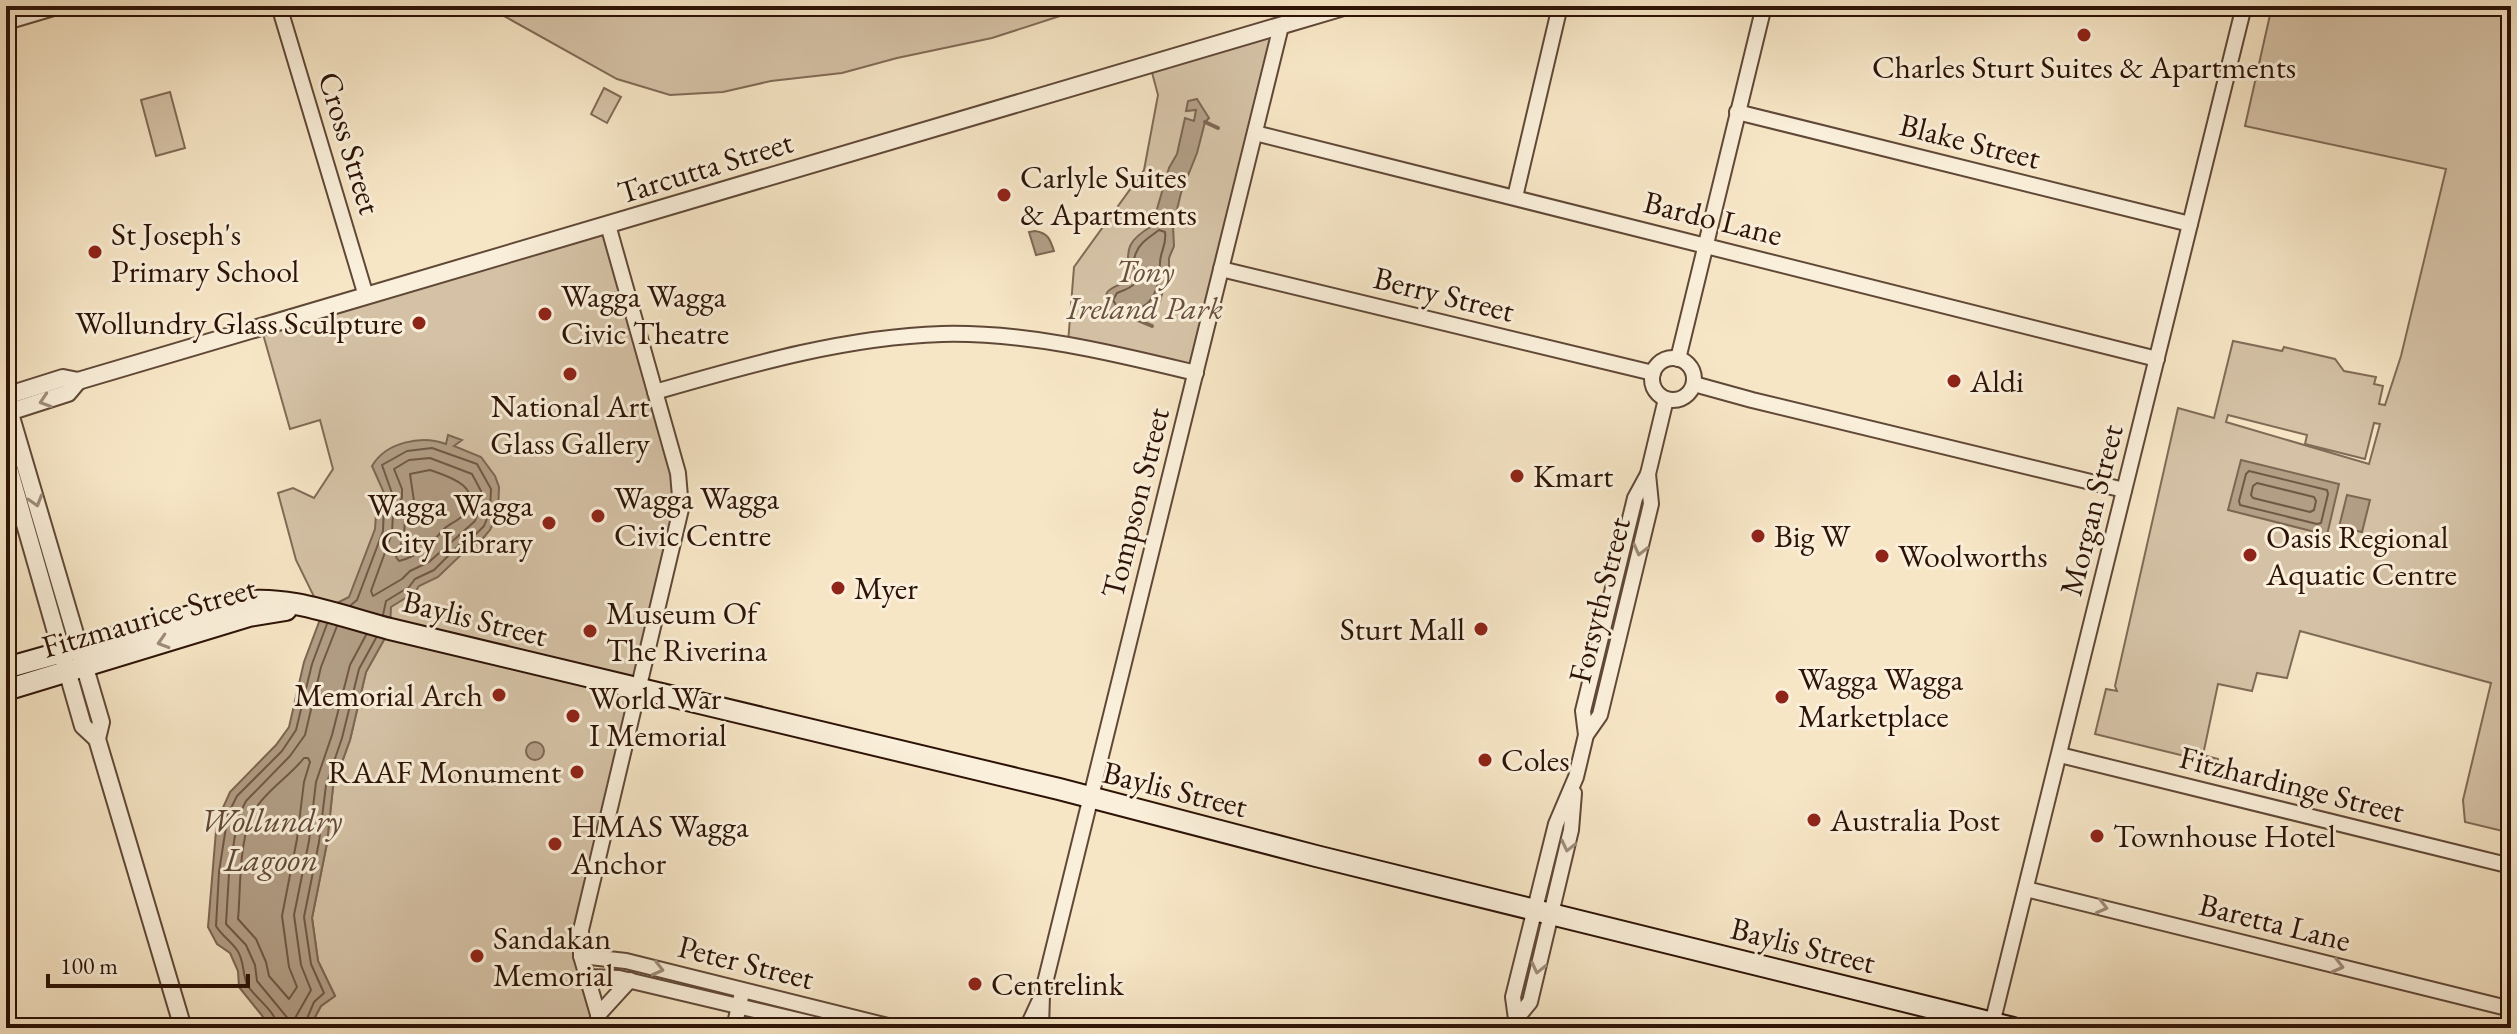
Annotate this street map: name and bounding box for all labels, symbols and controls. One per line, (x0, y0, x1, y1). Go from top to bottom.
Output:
marker: Charles Sturt Suites & Apartments (2075, 26, 2093, 44)
place label: Charles Sturt Suites & Apartments (1872, 46, 2296, 88)
street label: Cross Street (308, 67, 392, 219)
street label: Blake Street (1895, 103, 2045, 179)
street label: Tarcutta Street (612, 120, 798, 214)
place label: Carlyle Suites & Apartments (1020, 156, 1197, 235)
street label: Bardo Lane (1639, 181, 1787, 255)
marker: Carlyle Suites & Apartments (995, 186, 1013, 204)
place label: St Joseph's Primary School (111, 213, 300, 292)
marker: St Joseph's Primary School (86, 243, 104, 261)
park label: Tony Ireland Park (1066, 250, 1224, 329)
street label: Berry Street (1369, 256, 1519, 332)
place label: Wagga Wagga Civic Theatre (561, 275, 729, 354)
place label: Wollundry Glass Sculpture (75, 302, 403, 344)
marker: Wagga Wagga Civic Theatre (536, 305, 554, 323)
marker: Wollundry Glass Sculpture (410, 314, 428, 332)
place label: Aldi (1969, 360, 2024, 402)
marker: National Art Glass Gallery (561, 365, 579, 383)
marker: Aldi (1945, 372, 1963, 390)
place label: National Art Glass Gallery (490, 385, 651, 464)
one-way arrow (38, 391, 52, 407)
street label: Tompson Street (1091, 403, 1179, 603)
street label: Morgan Street (2049, 420, 2133, 600)
place label: Kmart (1533, 455, 1613, 497)
marker: Kmart (1508, 467, 1526, 485)
place label: Wagga Wagga Civic Centre (614, 477, 780, 556)
place label: Wagga Wagga City Library (368, 484, 534, 563)
one-way arrow (27, 494, 43, 508)
marker: Wagga Wagga Civic Centre (589, 507, 607, 525)
street label: Forsyth Street (1558, 513, 1640, 687)
marker: Wagga Wagga City Library (540, 514, 558, 532)
place label: Big W (1774, 515, 1851, 557)
place label: Oasis Regional Aquatic Centre (2265, 516, 2457, 595)
marker: Big W (1749, 527, 1767, 545)
place label: Woolworths (1898, 535, 2048, 577)
one-way arrow (1632, 543, 1649, 557)
marker: Oasis Regional Aquatic Centre (2241, 546, 2259, 564)
marker: Woolworths (1873, 547, 1891, 565)
street label: Fitzmaurice Street (37, 566, 261, 668)
place label: Myer (854, 567, 918, 609)
marker: Myer (829, 579, 847, 597)
street label: Baylis Street (398, 580, 552, 656)
place label: Museum Of The Riverina (606, 592, 768, 671)
place label: Sturt Mall (1340, 608, 1465, 650)
marker: Sturt Mall (1472, 620, 1490, 638)
marker: Museum Of The Riverina (581, 622, 599, 640)
one-way arrow (157, 633, 171, 649)
place label: Wagga Wagga Marketplace (1798, 658, 1964, 737)
place label: Memorial Arch (294, 674, 483, 716)
place label: World War I Memorial (589, 677, 727, 756)
marker: Memorial Arch (490, 686, 508, 704)
marker: Wagga Wagga Marketplace (1773, 688, 1791, 706)
marker: World War I Memorial (564, 707, 582, 725)
street label: Fitzhardinge Street (2175, 736, 2409, 832)
place label: Coles (1501, 739, 1570, 781)
place label: RAAF Monument (328, 751, 561, 793)
street label: Baylis Street (1098, 751, 1252, 827)
marker: Coles (1476, 751, 1494, 769)
marker: RAAF Monument (568, 763, 586, 781)
water label: Wollundry Lagoon (200, 798, 343, 881)
place label: Australia Post (1829, 799, 2000, 841)
place label: HMAS Wagga Anchor (570, 805, 749, 884)
marker: Australia Post (1805, 811, 1823, 829)
place label: Townhouse Hotel (2113, 815, 2336, 857)
marker: Townhouse Hotel (2088, 827, 2106, 845)
marker: HMAS Wagga Anchor (546, 835, 564, 853)
one-way arrow (1560, 838, 1577, 852)
street label: Baretta Lane (2195, 883, 2355, 961)
one-way arrow (2094, 898, 2108, 915)
street label: Baylis Street (1726, 907, 1880, 983)
place label: Sandakan Memorial (493, 917, 614, 996)
street label: Peter Street (674, 925, 818, 999)
scale bar (48, 938, 248, 988)
marker: Sandakan Memorial (468, 947, 486, 965)
text: 100 m (60, 950, 118, 981)
one-way arrow (2330, 957, 2344, 974)
one-way arrow (651, 959, 665, 976)
one-way arrow (1531, 961, 1548, 975)
place label: Centrelink (991, 963, 1125, 1005)
marker: Centrelink (966, 975, 984, 993)

